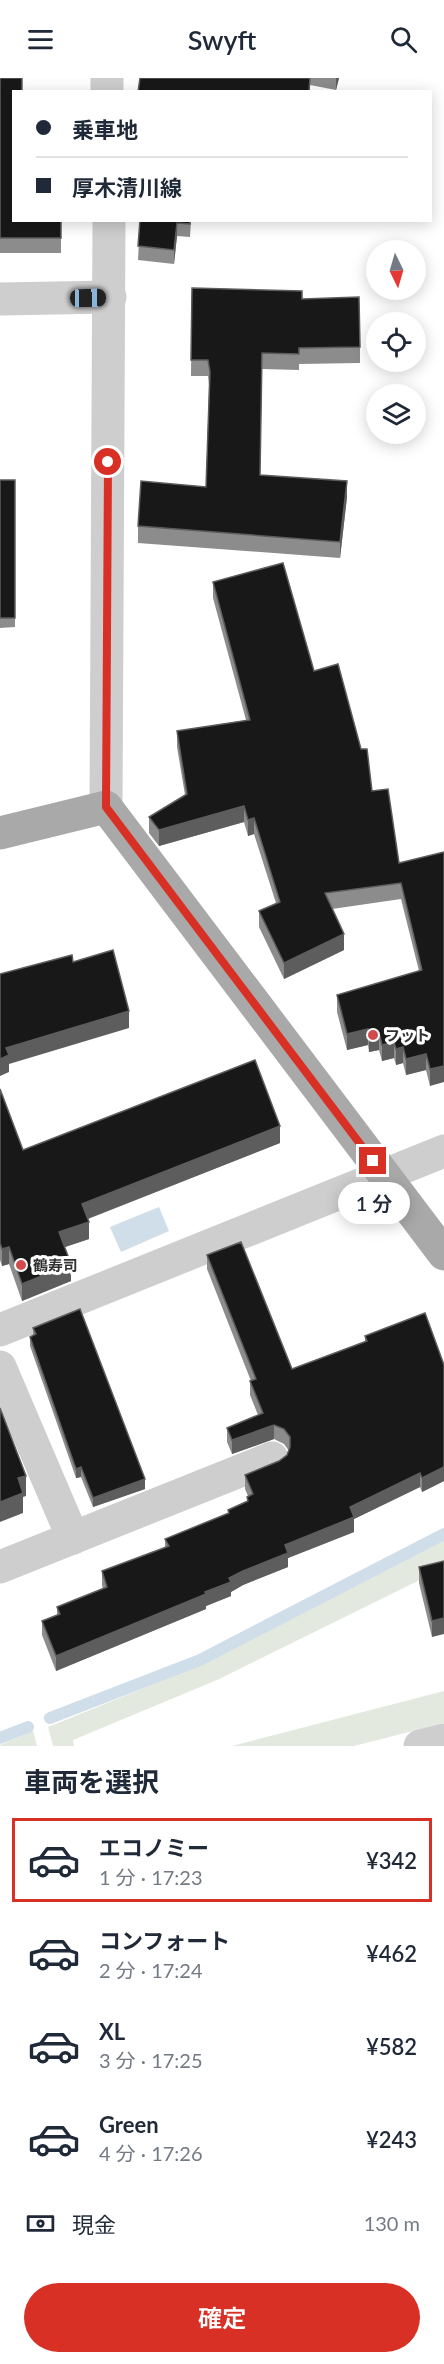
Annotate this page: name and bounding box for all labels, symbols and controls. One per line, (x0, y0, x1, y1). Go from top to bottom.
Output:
icon: menu (24, 23, 57, 56)
text: Swyft (188, 23, 256, 56)
icon: search (387, 23, 420, 56)
text: 乗車地 (72, 116, 138, 143)
text: 厚木清川線 (72, 174, 182, 201)
north arrow (366, 240, 426, 300)
map controls (366, 240, 426, 444)
car (70, 289, 106, 307)
button: locate (366, 312, 426, 372)
button: layers (366, 384, 426, 444)
route start (94, 448, 121, 475)
place label: フット (385, 1026, 430, 1044)
marker: フット (366, 1028, 380, 1042)
route end (359, 1147, 386, 1174)
callout: 1 分 (337, 1182, 409, 1224)
text: 1 分 (356, 1191, 392, 1215)
place label: 鶴寿司 (33, 1256, 78, 1274)
marker: 鶴寿司 (14, 1258, 28, 1272)
text: 車両を選択 (24, 1765, 159, 1798)
icon: car (27, 1833, 81, 1887)
text: エコノミー (99, 1834, 209, 1861)
text: ¥342 (366, 1847, 417, 1874)
text: 1 分 · 17:23 (99, 1865, 203, 1889)
icon: car (27, 1926, 81, 1980)
text: コンフォート (99, 1927, 230, 1954)
text: ¥462 (366, 1940, 417, 1967)
text: 2 分 · 17:24 (99, 1958, 203, 1982)
text: XL (99, 2018, 125, 2045)
icon: car (27, 2019, 81, 2073)
text: ¥582 (366, 2033, 417, 2060)
text: 3 分 · 17:25 (99, 2048, 203, 2072)
text: Green (99, 2111, 159, 2138)
icon: car (27, 2112, 81, 2166)
text: ¥243 (366, 2126, 417, 2153)
text: 4 分 · 17:26 (99, 2141, 203, 2165)
icon: cash (24, 2207, 57, 2240)
text: 現金 (72, 2211, 116, 2238)
text: 130 m (364, 2211, 420, 2235)
button: 確定 (24, 2283, 420, 2352)

